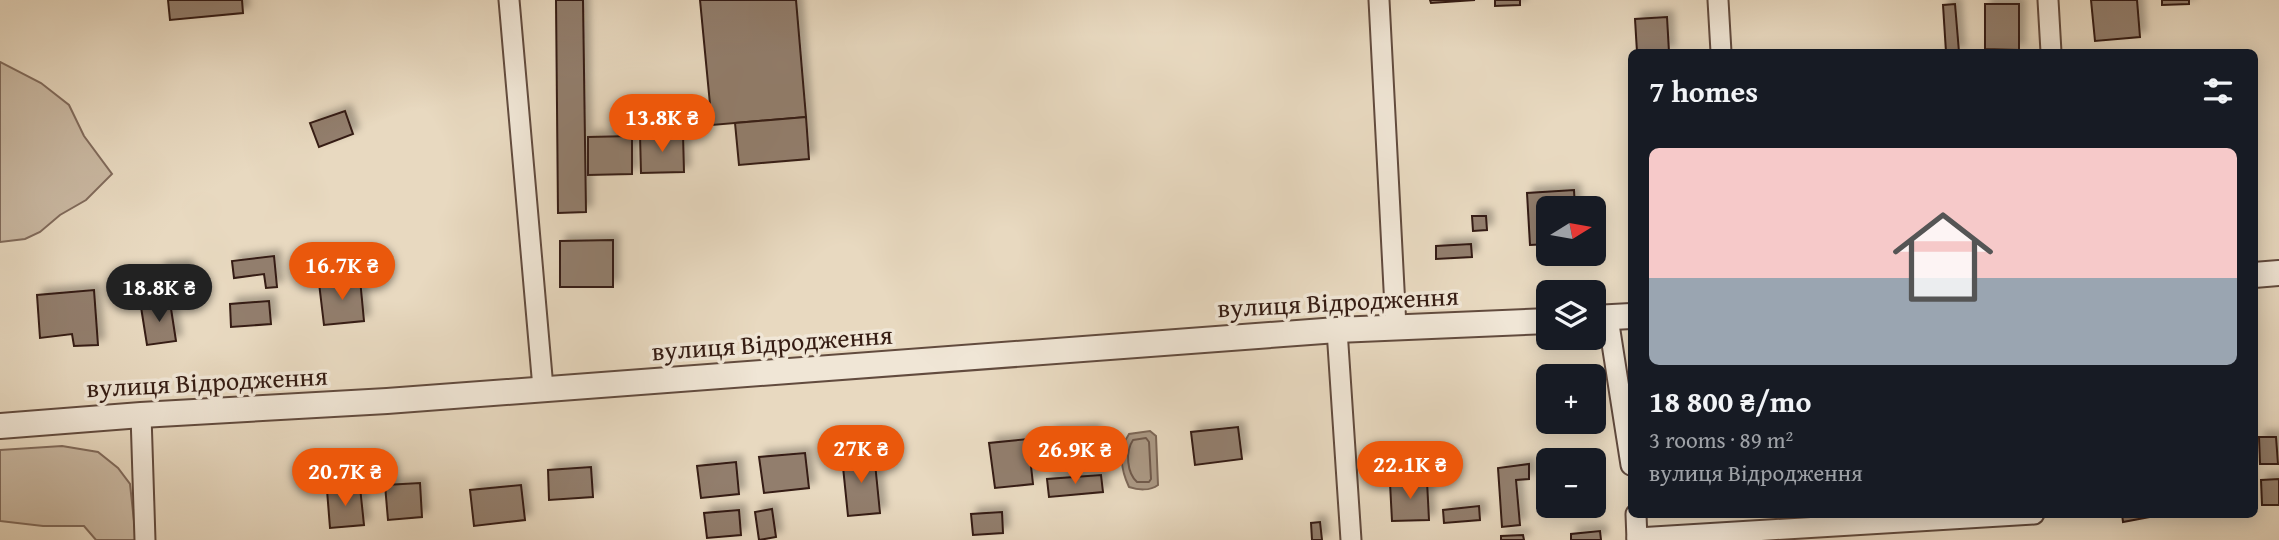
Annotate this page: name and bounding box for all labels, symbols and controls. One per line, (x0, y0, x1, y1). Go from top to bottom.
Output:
text: 7 homes (1649, 69, 1758, 113)
icon: filters (2199, 72, 2237, 110)
pin: 13.8K ₴ (597, 94, 727, 154)
text: 13.8K ₴ (625, 100, 699, 133)
icon: home (1880, 194, 2006, 320)
north arrow (1536, 196, 1606, 266)
map controls (1536, 196, 1606, 518)
pin: 16.7K ₴ (277, 243, 407, 302)
text: 16.7K ₴ (305, 248, 379, 281)
pin: 18.8K ₴ (94, 264, 224, 324)
text: 18.8K ₴ (122, 270, 196, 303)
street label: вулиця Відродження (1216, 276, 1460, 327)
button: layers (1536, 280, 1606, 350)
street label: вулиця Відродження (650, 315, 894, 370)
street label: вулиця Відродження (85, 356, 329, 407)
button: + (1536, 364, 1606, 434)
text: 18 800 ₴/mo (1649, 379, 1812, 423)
text: 3 rooms · 89 m² (1649, 423, 1793, 456)
pin: 27K ₴ (812, 426, 910, 485)
pin: 26.9K ₴ (1010, 426, 1140, 486)
text: 27K ₴ (833, 431, 889, 464)
text: 26.9K ₴ (1038, 432, 1112, 465)
pin: 22.1K ₴ (1345, 442, 1475, 501)
text: 22.1K ₴ (1373, 447, 1447, 480)
pin: 20.7K ₴ (280, 448, 410, 508)
button: − (1536, 448, 1606, 518)
text: 20.7K ₴ (308, 454, 382, 487)
text: вулиця Відродження (1649, 456, 1863, 489)

